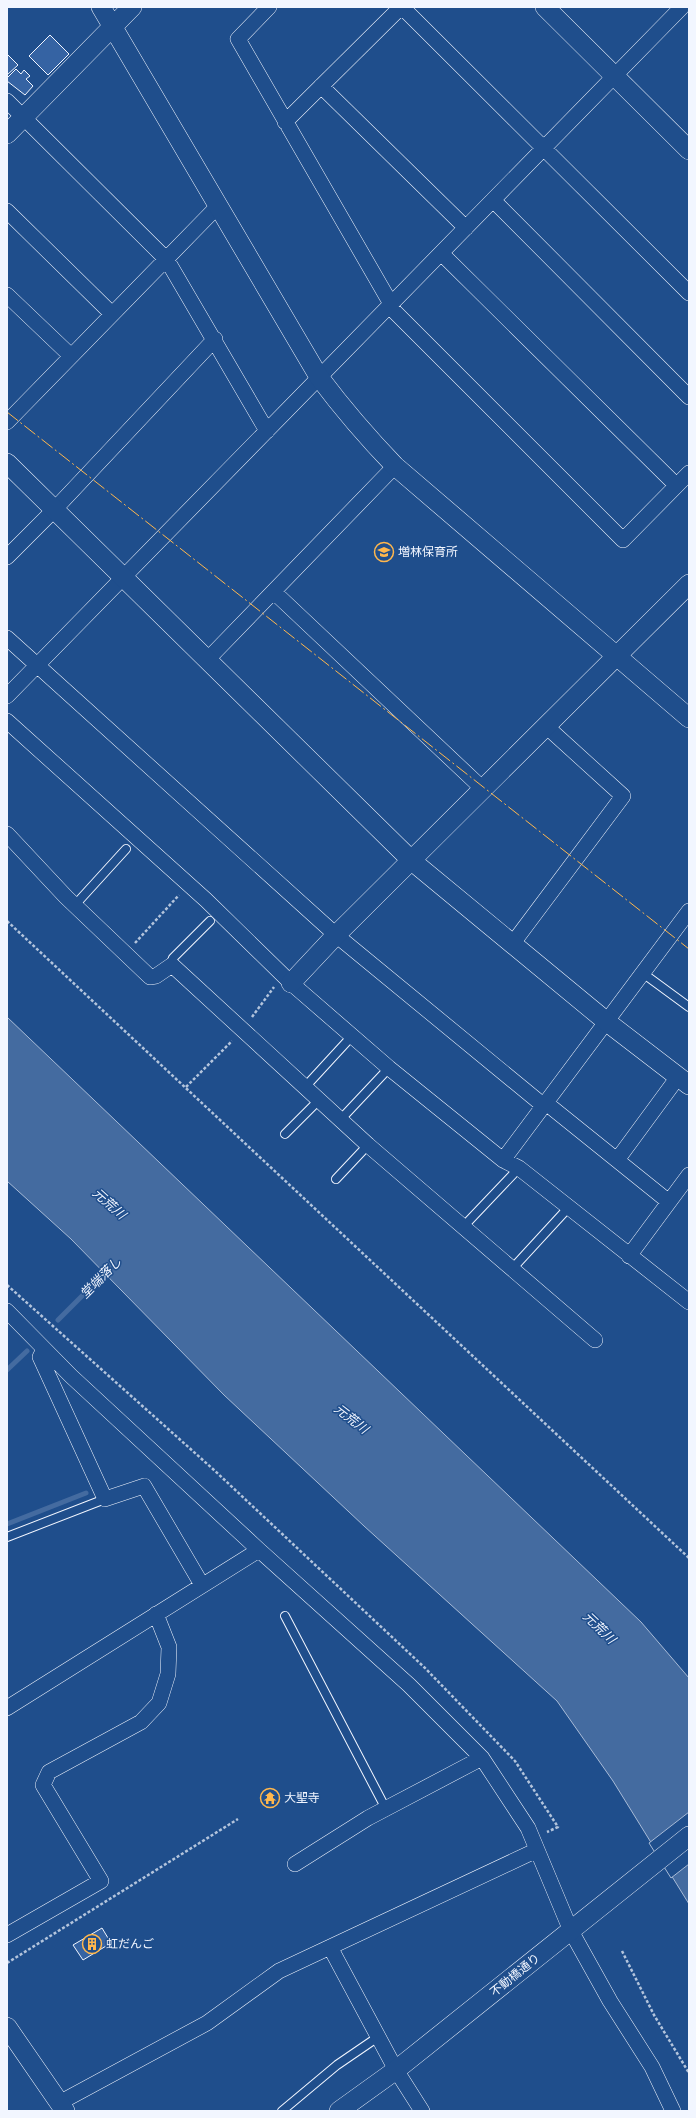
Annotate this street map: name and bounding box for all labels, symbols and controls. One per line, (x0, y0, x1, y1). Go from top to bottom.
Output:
school or university icon: 増林保育所 (373, 541, 395, 563)
place label: 増林保育所 (398, 545, 458, 559)
water label: 元荒川 (89, 1185, 130, 1224)
water label: 堂端落し (77, 1254, 125, 1302)
water label: 元荒川 (331, 1401, 373, 1439)
water label: 元荒川 (579, 1609, 620, 1649)
temple icon: 大聖寺 (259, 1787, 281, 1809)
place label: 大聖寺 (284, 1791, 320, 1805)
building icon: 虹だんご (81, 1933, 103, 1955)
place label: 虹だんご (106, 1937, 154, 1951)
street label: 不動橋通り (487, 1951, 543, 1999)

